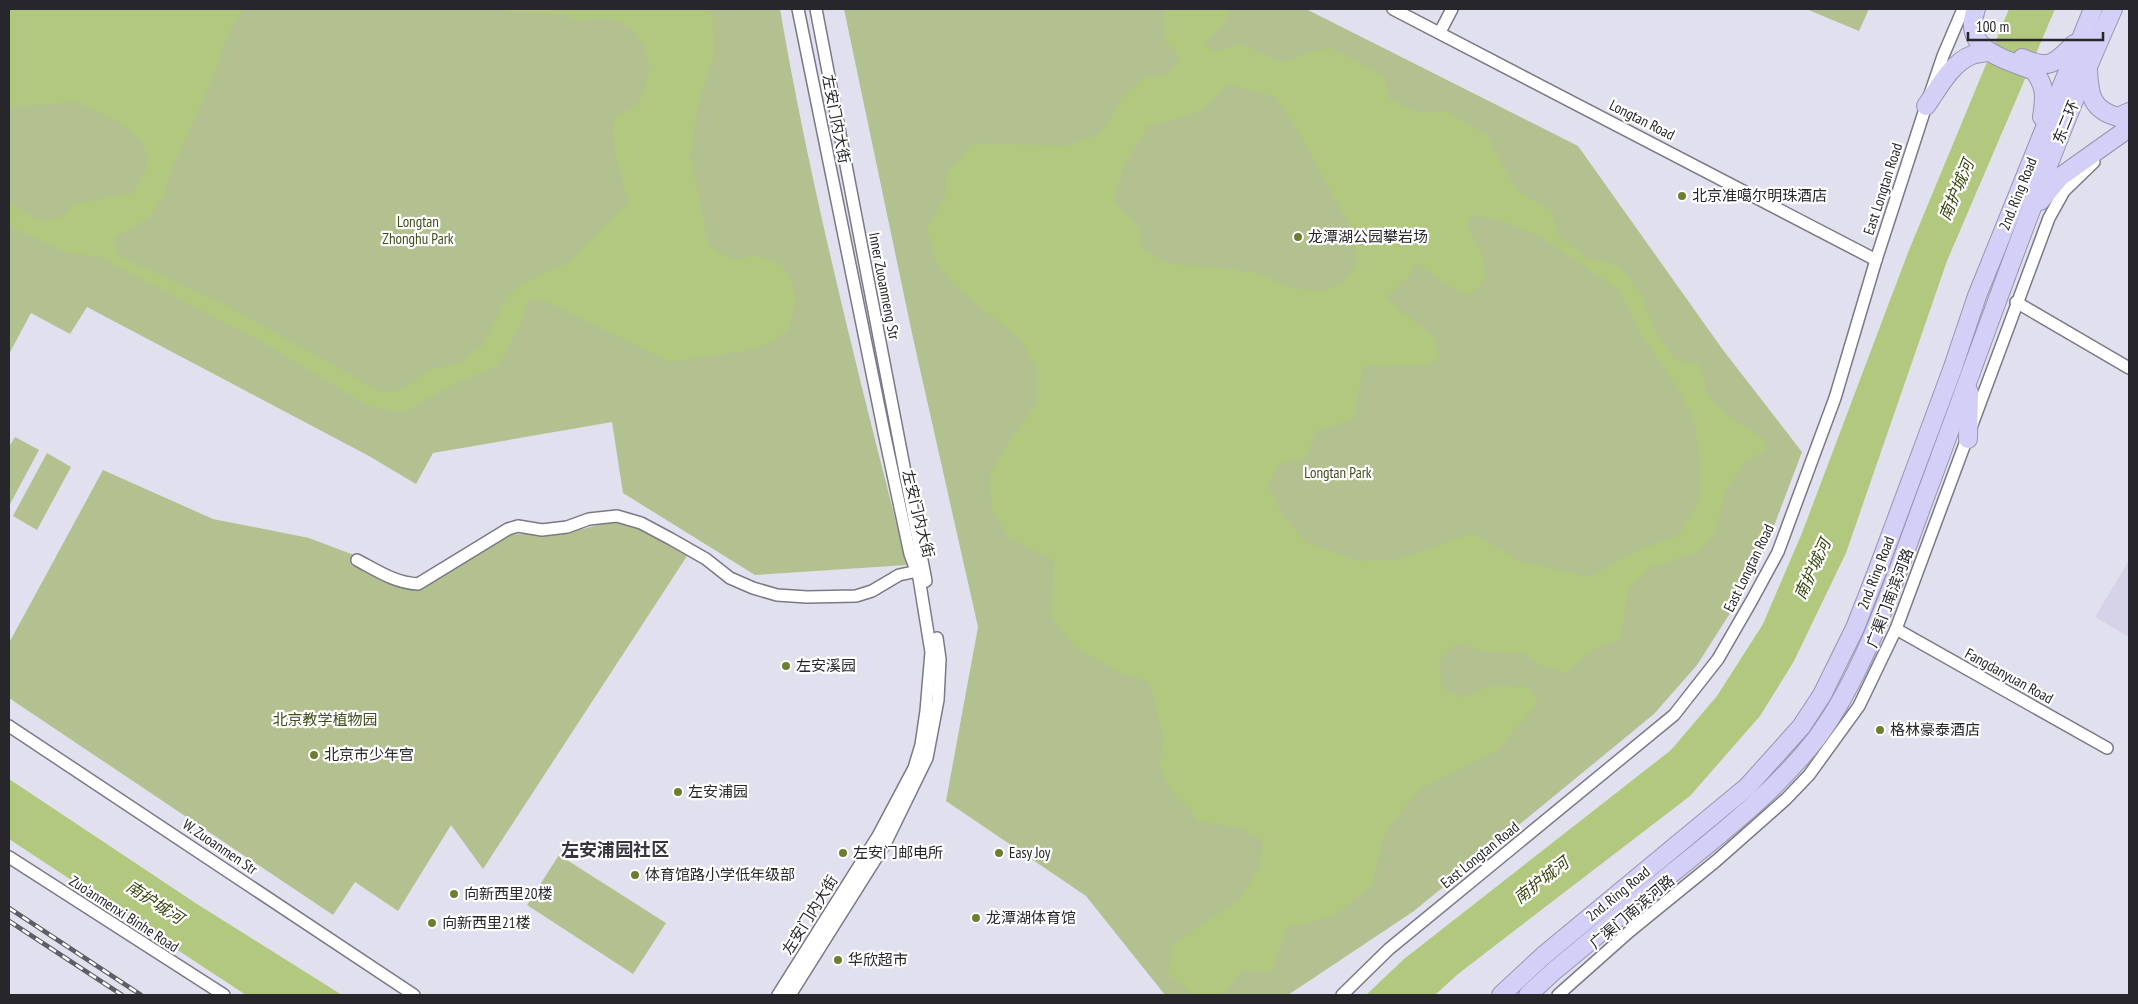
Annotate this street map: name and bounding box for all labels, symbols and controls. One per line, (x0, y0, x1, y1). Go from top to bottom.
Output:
scale bar (1968, 10, 2103, 42)
text: 100 m (1976, 17, 2009, 36)
street label: 左安门内大街 (819, 73, 854, 165)
street label: Longtan Road (1606, 95, 1678, 144)
street label: 东二环 (2048, 97, 2083, 146)
street label: East Longtan Road (1859, 141, 1906, 237)
water label: 南护城河 (1934, 154, 1979, 223)
street label: 2nd. Ring Road (1994, 155, 2041, 233)
place label: 北京准噶尔明珠酒店 (1692, 186, 1827, 205)
marker: 北京准噶尔明珠酒店 (1676, 190, 1688, 202)
park label: Longtan Zhonghu Park (382, 212, 454, 248)
place label: 龙潭湖公园攀岩场 (1308, 227, 1428, 246)
street label: Inner Zuoanmeng Str (865, 231, 904, 342)
marker: 龙潭湖公园攀岩场 (1292, 231, 1304, 243)
park label: Longtan Park (1304, 463, 1372, 482)
street label: 左安门内大街 (898, 468, 939, 560)
street label: East Longtan Road (1719, 521, 1778, 615)
water label: 南护城河 (1789, 533, 1836, 602)
street label: 2nd. Ring Road (1853, 533, 1898, 612)
street label: 广渠门南滨河路 (1862, 545, 1917, 650)
street label: Fangdanyuan Road (1962, 644, 2057, 708)
place label: 左安溪园 (796, 656, 856, 675)
marker: 左安溪园 (780, 660, 792, 672)
park label: 北京教学植物园 (272, 710, 378, 729)
place label: 格林豪泰酒店 (1890, 720, 1980, 739)
marker: 格林豪泰酒店 (1874, 724, 1886, 736)
place label: 北京市少年宫 (324, 745, 414, 764)
marker: 北京市少年宫 (308, 749, 320, 761)
place label: 左安浦园 (688, 782, 748, 801)
marker: 左安浦园 (672, 786, 684, 798)
street label: W. Zuoanmen Str (179, 815, 262, 879)
street label: East Longtan Road (1437, 817, 1523, 892)
district label: 左安浦园社区 (561, 838, 669, 861)
place label: 左安门邮电所 (853, 843, 943, 862)
place label: Easy Joy (1009, 843, 1051, 862)
marker: 左安门邮电所 (837, 847, 849, 859)
marker: Easy Joy (993, 847, 1005, 859)
water label: 南护城河 (1510, 851, 1575, 908)
street label: 2nd. Ring Road (1582, 862, 1654, 925)
place label: 体育馆路小学低年级部 (645, 865, 795, 884)
marker: 体育馆路小学低年级部 (629, 869, 641, 881)
street label: Zuo'anmenxi Binhe Road (66, 871, 183, 956)
street label: 广渠门南滨河路 (1585, 871, 1678, 953)
street label: 左安门内大街 (778, 872, 841, 958)
water label: 南护城河 (123, 876, 190, 929)
place label: 向新西里20楼 (464, 884, 553, 903)
marker: 向新西里20楼 (448, 888, 460, 900)
place label: 龙潭湖体育馆 (986, 908, 1076, 927)
marker: 龙潭湖体育馆 (970, 912, 982, 924)
place label: 向新西里21楼 (442, 913, 531, 932)
marker: 向新西里21楼 (426, 917, 438, 929)
place label: 华欣超市 (848, 950, 908, 969)
marker: 华欣超市 (832, 954, 844, 966)

